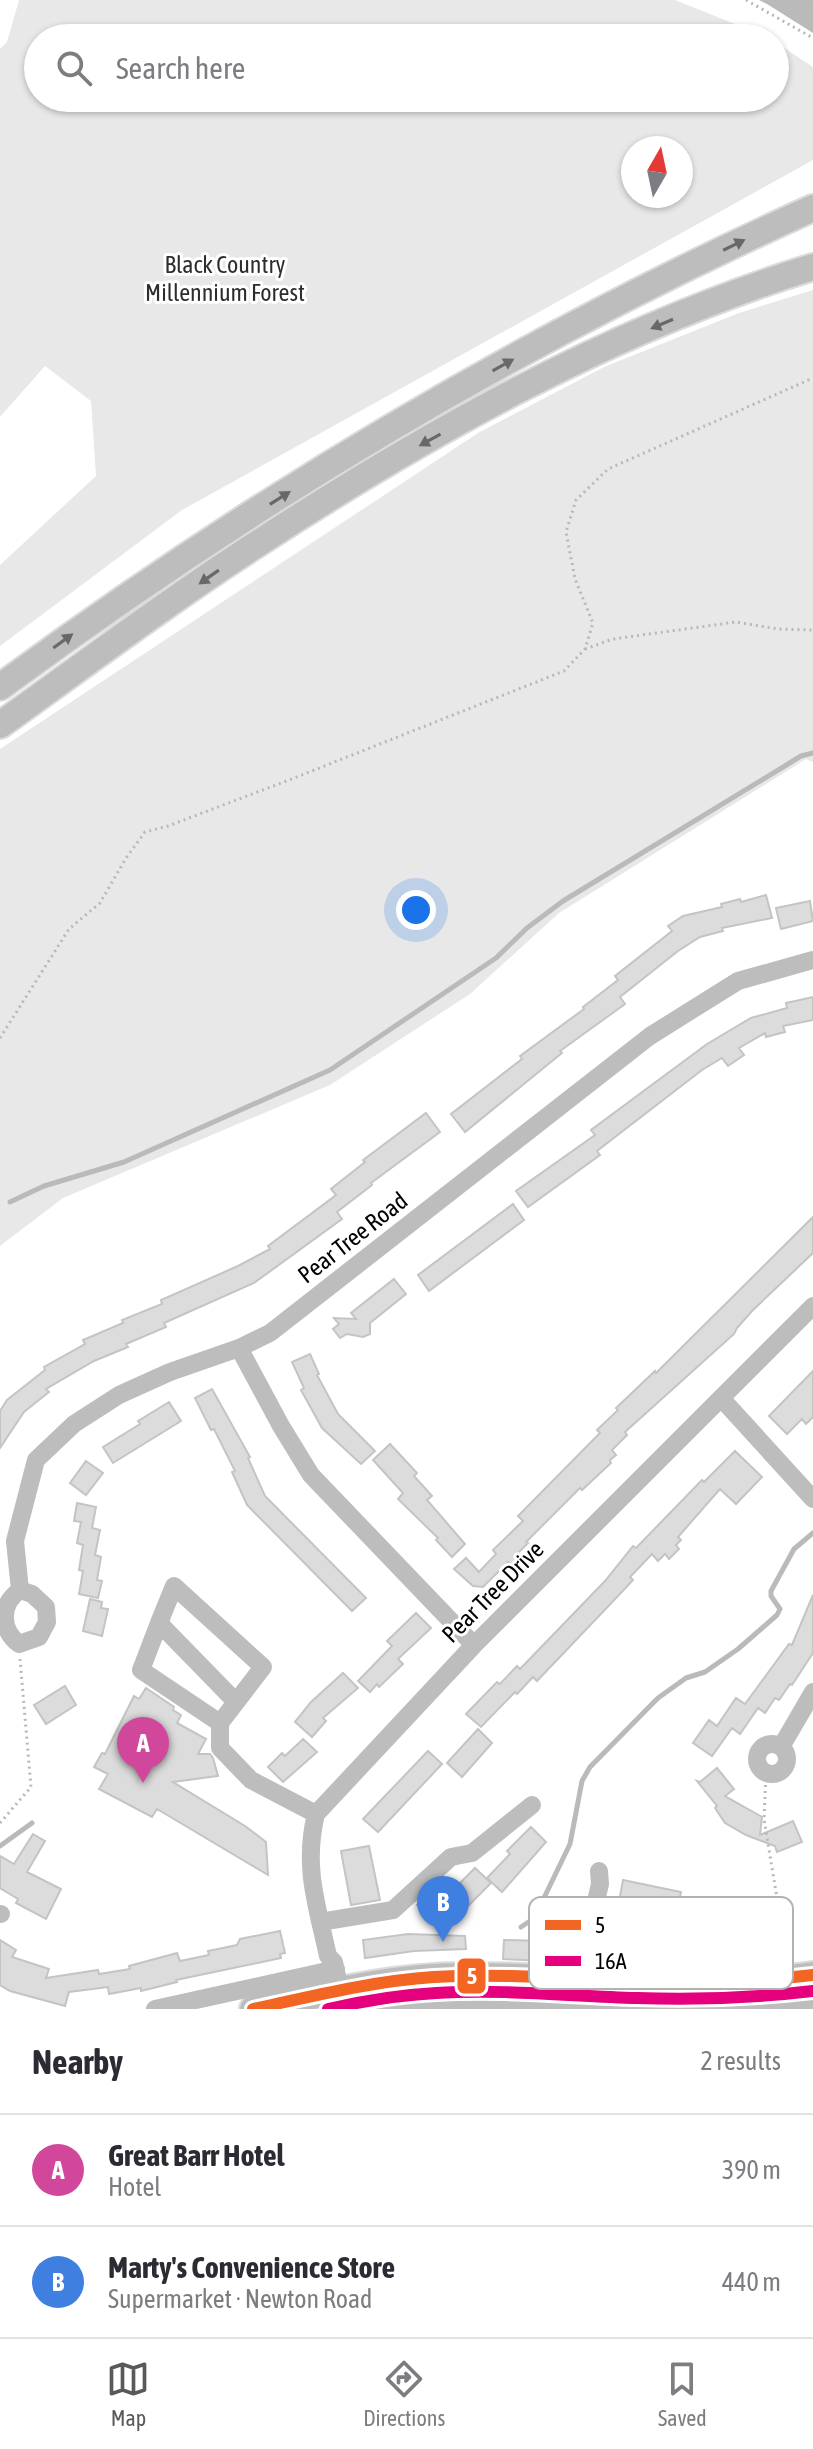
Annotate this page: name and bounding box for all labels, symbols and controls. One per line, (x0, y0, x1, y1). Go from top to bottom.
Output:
search box (24, 24, 789, 112)
icon: search (52, 46, 96, 90)
text: Search here (116, 51, 245, 85)
north arrow (621, 136, 693, 208)
one-way arrow (722, 238, 745, 251)
park label: Black Country Millennium Forest (145, 251, 305, 306)
one-way arrow (650, 318, 674, 331)
one-way arrow (492, 358, 514, 372)
one-way arrow (418, 433, 441, 447)
one-way arrow (269, 490, 290, 505)
one-way arrow (198, 569, 219, 584)
one-way arrow (52, 634, 73, 649)
your location (396, 890, 436, 930)
street label: Pear Tree Road (293, 1187, 413, 1289)
street label: Pear Tree Drive (437, 1536, 549, 1648)
pin: A (117, 1717, 169, 1783)
pin: B (417, 1876, 469, 1942)
legend (529, 1897, 793, 1989)
text: 5 (595, 1912, 605, 1938)
text: 16A (595, 1948, 627, 1974)
line badge: 5 (456, 1957, 487, 1995)
text: 5 (467, 1963, 477, 1989)
text: Nearby (32, 2042, 123, 2081)
text: 2 results (700, 2046, 781, 2076)
text: Great Barr Hotel (108, 2138, 285, 2172)
text: A (52, 2155, 64, 2185)
text: 390 m (722, 2155, 781, 2185)
text: Hotel (108, 2172, 161, 2202)
text: Marty's Convenience Store (108, 2250, 395, 2284)
text: B (52, 2267, 64, 2297)
text: 440 m (722, 2267, 781, 2297)
text: Supermarket · Newton Road (108, 2284, 372, 2314)
tab: Map (106, 2357, 150, 2431)
tab: Directions (363, 2357, 445, 2431)
tab: Saved (658, 2357, 707, 2431)

